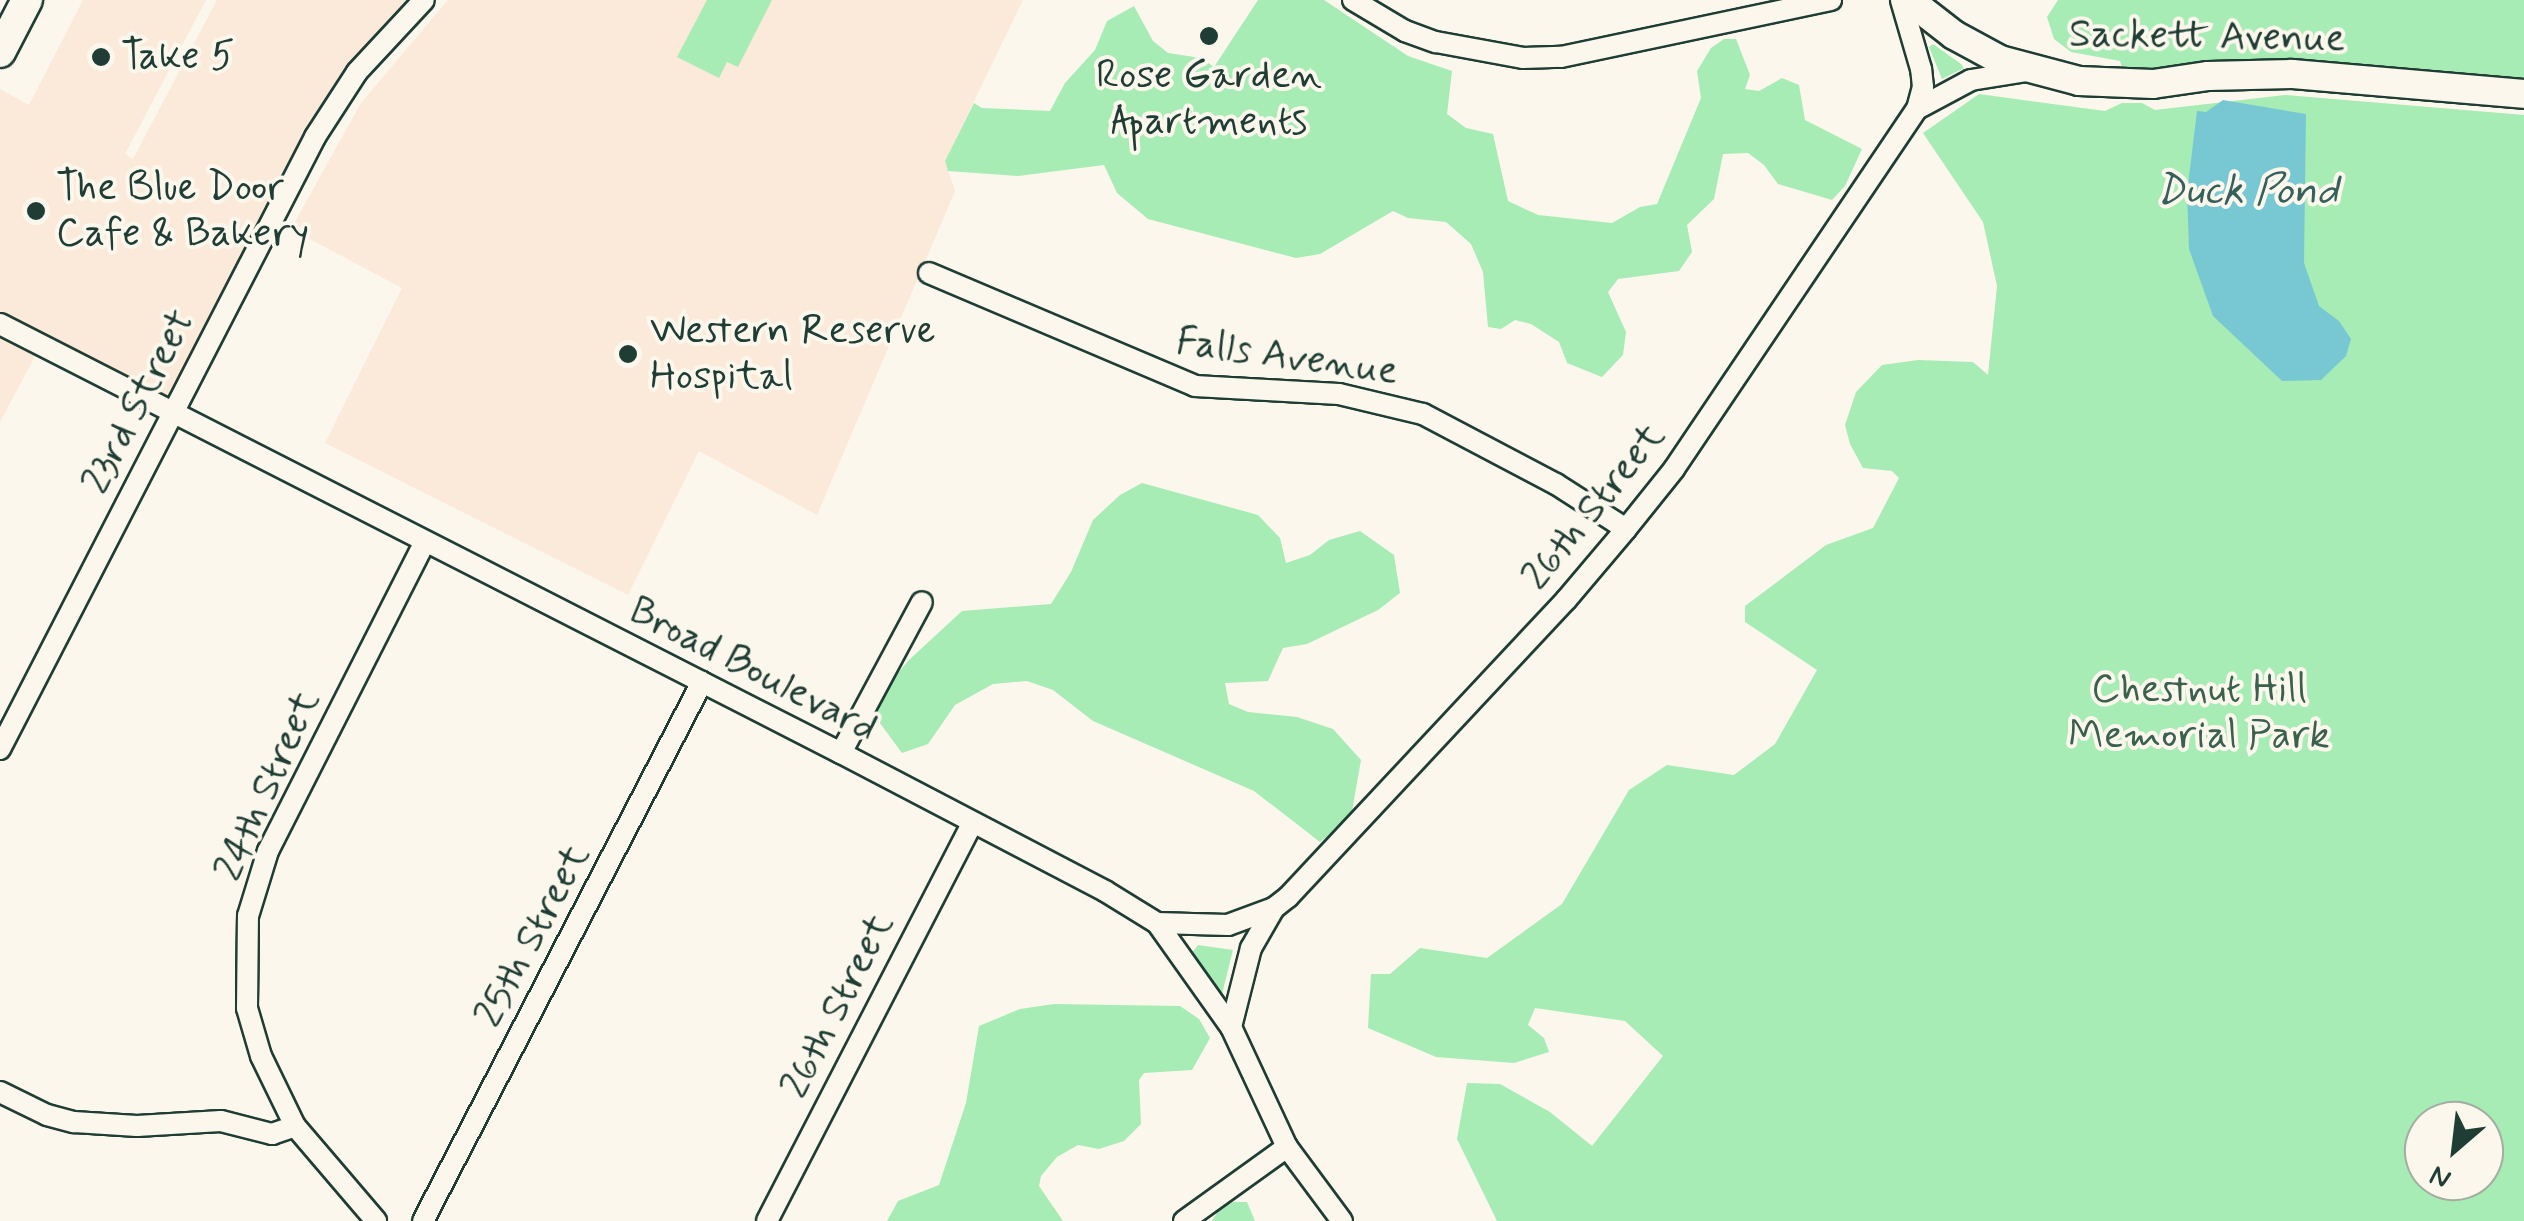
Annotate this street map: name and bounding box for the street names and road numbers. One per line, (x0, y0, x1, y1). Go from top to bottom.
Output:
street label: Sackett Avenue (2069, 11, 2345, 63)
street label: 23rd Street (73, 303, 205, 501)
street label: Falls Avenue (1179, 319, 1395, 395)
street label: 26th Street (1512, 414, 1676, 600)
street label: Broad Boulevard (624, 588, 882, 752)
street label: 24th Street (205, 684, 331, 888)
street label: 25th Street (465, 836, 601, 1036)
street label: 26th Street (771, 906, 905, 1106)

